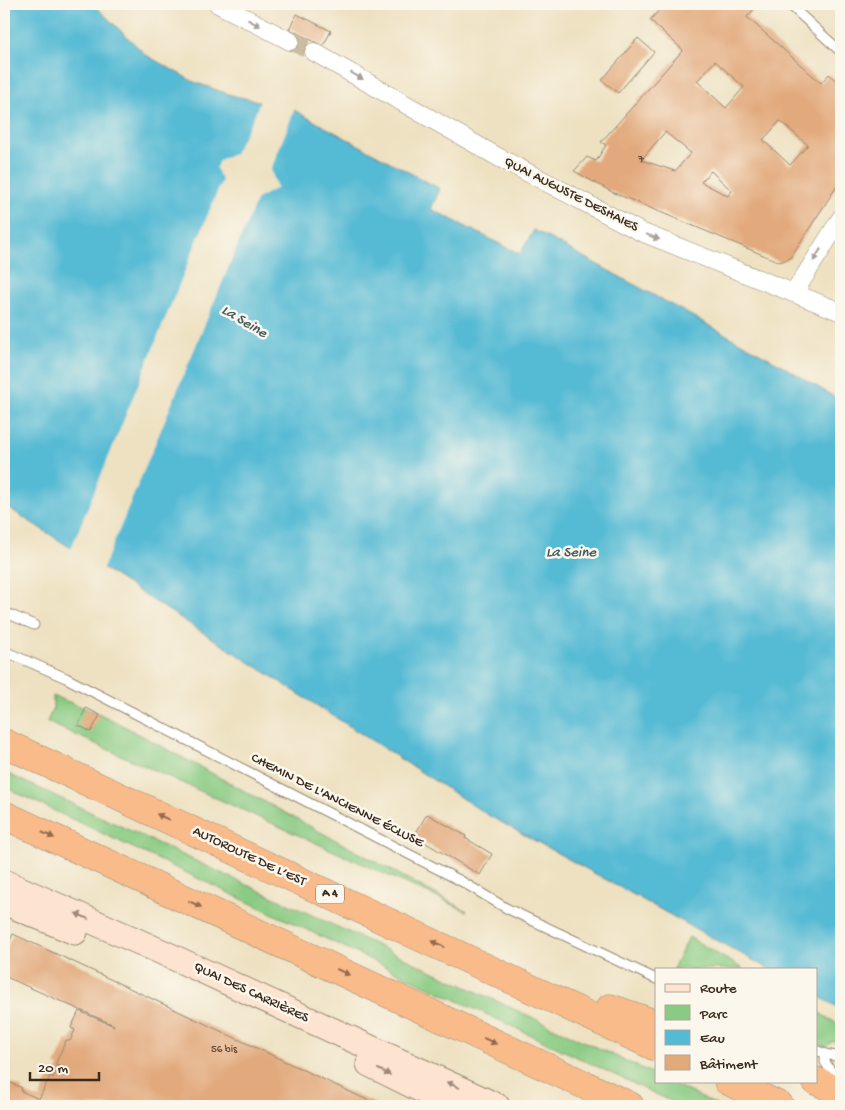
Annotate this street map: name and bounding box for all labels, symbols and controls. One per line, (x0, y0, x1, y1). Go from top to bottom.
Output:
one-way arrow (247, 19, 261, 27)
one-way arrow (349, 72, 364, 80)
street label: QUAI AUGUSTE DESHAIES (501, 154, 642, 237)
house number: 7 (637, 154, 644, 166)
one-way arrow (646, 233, 660, 241)
one-way arrow (812, 249, 822, 262)
water label: La Seine (218, 301, 271, 343)
water label: La Seine (546, 544, 597, 562)
street label: CHEMIN DE L'ANCIENNE ÉCLUSE (248, 750, 427, 853)
one-way arrow (156, 813, 170, 821)
street label: AUTOROUTE DE L’EST (190, 823, 309, 891)
one-way arrow (41, 832, 55, 840)
road number: A 4 (316, 884, 344, 904)
one-way arrow (188, 900, 202, 908)
one-way arrow (75, 912, 89, 920)
one-way arrow (431, 940, 445, 948)
street label: QUAI DES CARRIÈRES (191, 959, 312, 1027)
legend (655, 968, 818, 1082)
one-way arrow (336, 969, 350, 977)
text: Route (700, 980, 737, 998)
text: Parc (699, 1006, 728, 1024)
text: Eau (700, 1030, 725, 1048)
one-way arrow (483, 1037, 497, 1045)
house number: 56 bis (211, 1044, 238, 1056)
scale bar (30, 1050, 99, 1082)
text: Bâtiment (699, 1056, 759, 1074)
text: 20 m (38, 1060, 68, 1078)
one-way arrow (377, 1068, 391, 1076)
one-way arrow (446, 1081, 460, 1089)

